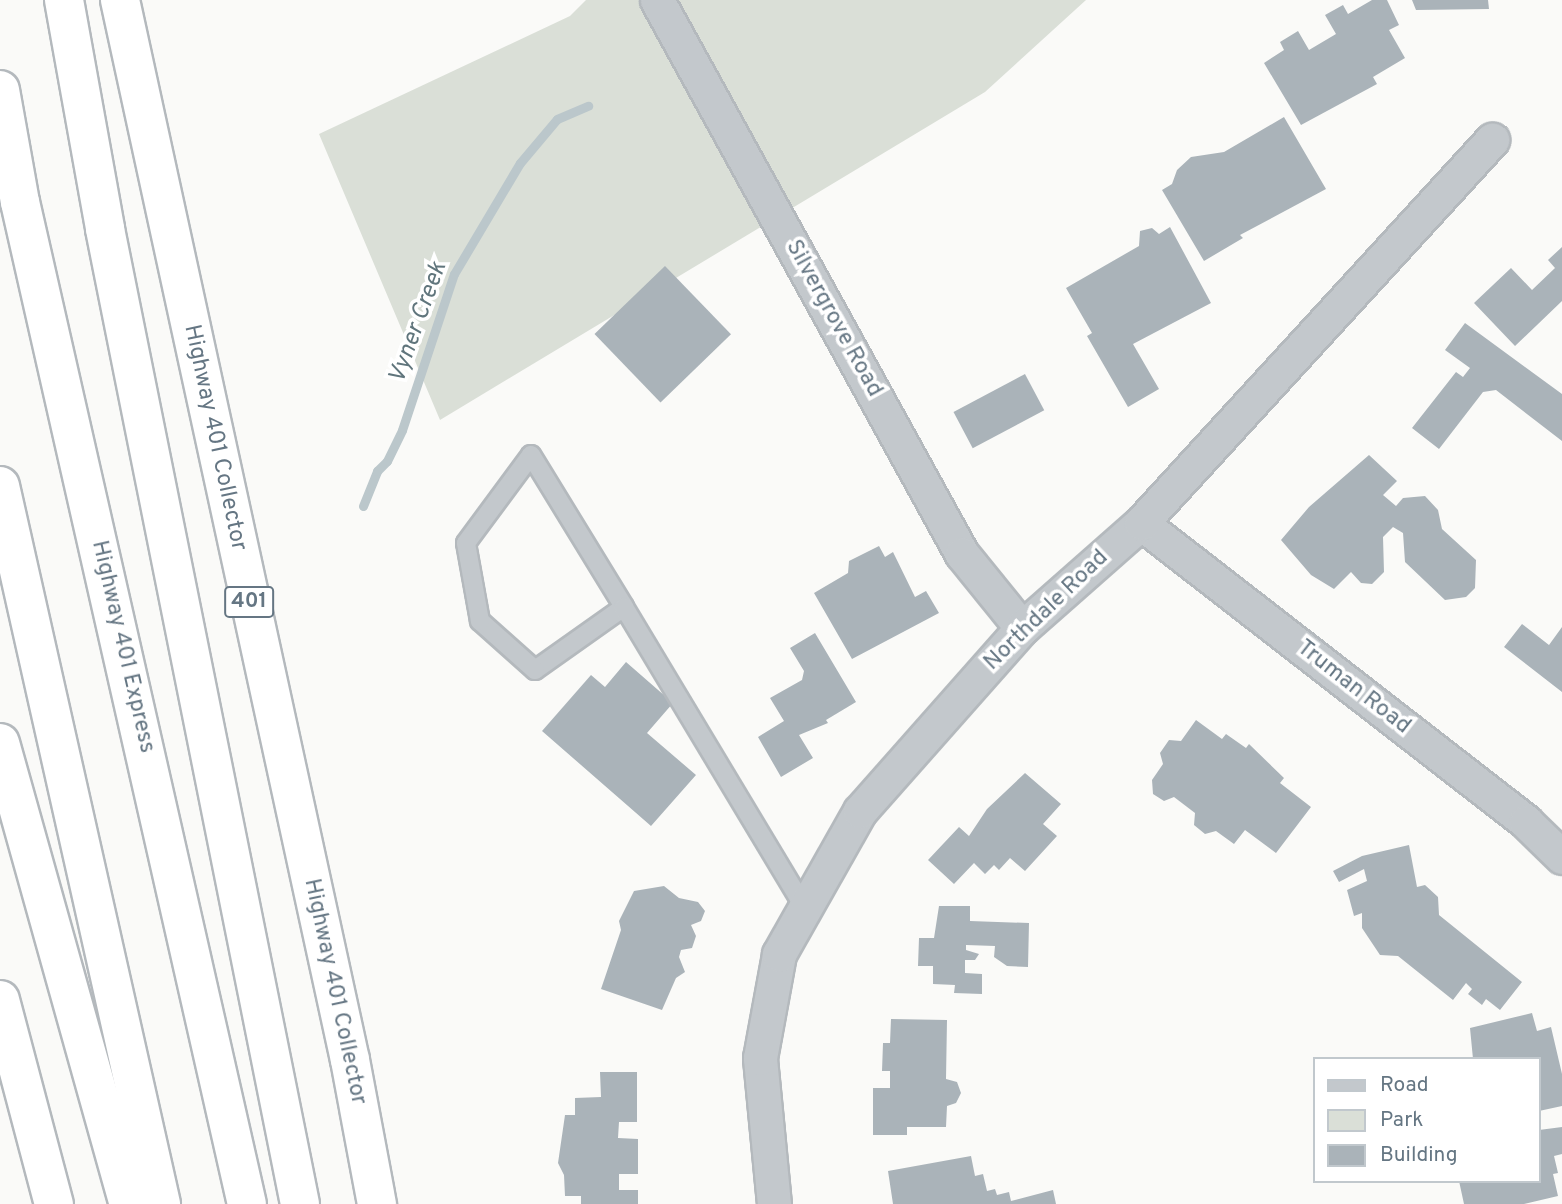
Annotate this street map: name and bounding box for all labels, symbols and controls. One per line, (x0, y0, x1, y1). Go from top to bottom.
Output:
street label: Silvergrove Road (778, 236, 888, 402)
water label: Vyner Creek (384, 258, 454, 388)
street label: Highway 401 Collector (177, 322, 251, 554)
street label: Highway 401 Express (84, 538, 160, 756)
street label: Northdale Road (979, 545, 1115, 677)
road number: 401 (223, 584, 275, 620)
street label: Truman Road (1291, 635, 1415, 741)
street label: Highway 401 Collector (297, 876, 371, 1108)
legend (1314, 1057, 1541, 1183)
text: Road (1380, 1072, 1429, 1099)
text: Park (1380, 1107, 1423, 1134)
text: Building (1380, 1142, 1458, 1169)

